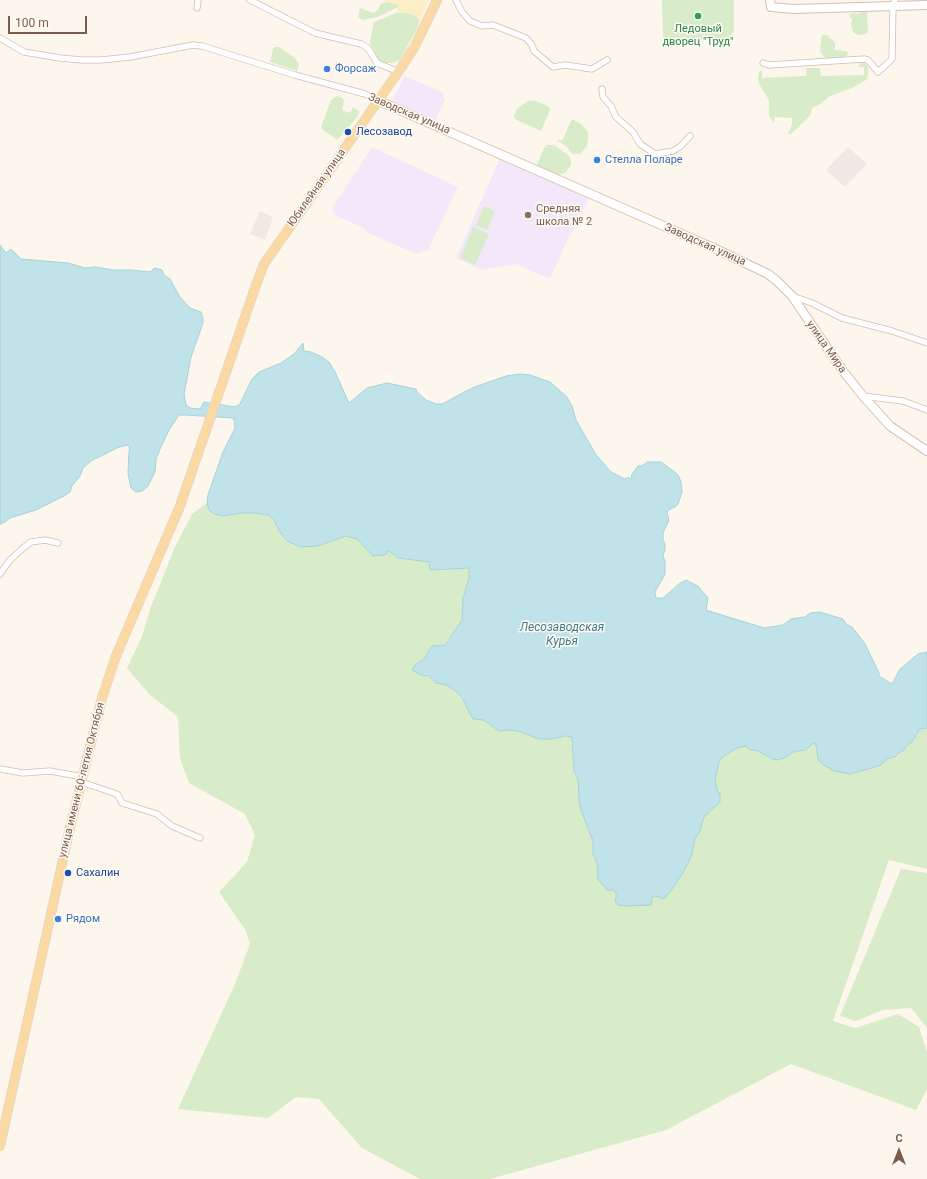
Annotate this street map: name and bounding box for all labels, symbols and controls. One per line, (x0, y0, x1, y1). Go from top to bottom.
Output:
scale bar (10, 8, 89, 34)
marker: Ледовый дворец "Труд" (693, 11, 703, 21)
text: 100 m (15, 16, 49, 30)
place label: Ледовый дворец "Труд" (662, 22, 734, 48)
place label: Форсаж (335, 62, 376, 76)
marker: Форсаж (322, 64, 332, 74)
street label: Заводская улица (366, 91, 452, 137)
place label: Лесозавод (356, 125, 412, 139)
marker: Лесозавод (343, 127, 353, 137)
street label: Юбилейная улица (285, 147, 349, 229)
place label: Стелла Поларе (605, 153, 683, 167)
marker: Стелла Поларе (592, 155, 602, 165)
place label: Средняя школа № 2 (536, 202, 592, 228)
marker: Средняя школа № 2 (523, 210, 533, 220)
street label: Заводская улица (662, 221, 748, 269)
street label: улица Мира (803, 318, 849, 376)
water label: Лесозаводская Курья (520, 621, 604, 649)
street label: улица имени 60-летия Октября (56, 701, 108, 859)
place label: Сахалин (76, 866, 120, 880)
marker: Сахалин (63, 868, 73, 878)
place label: Рядом (66, 912, 100, 926)
marker: Рядом (53, 914, 63, 924)
north arrow (879, 1131, 919, 1171)
text: С (895, 1132, 903, 1145)

